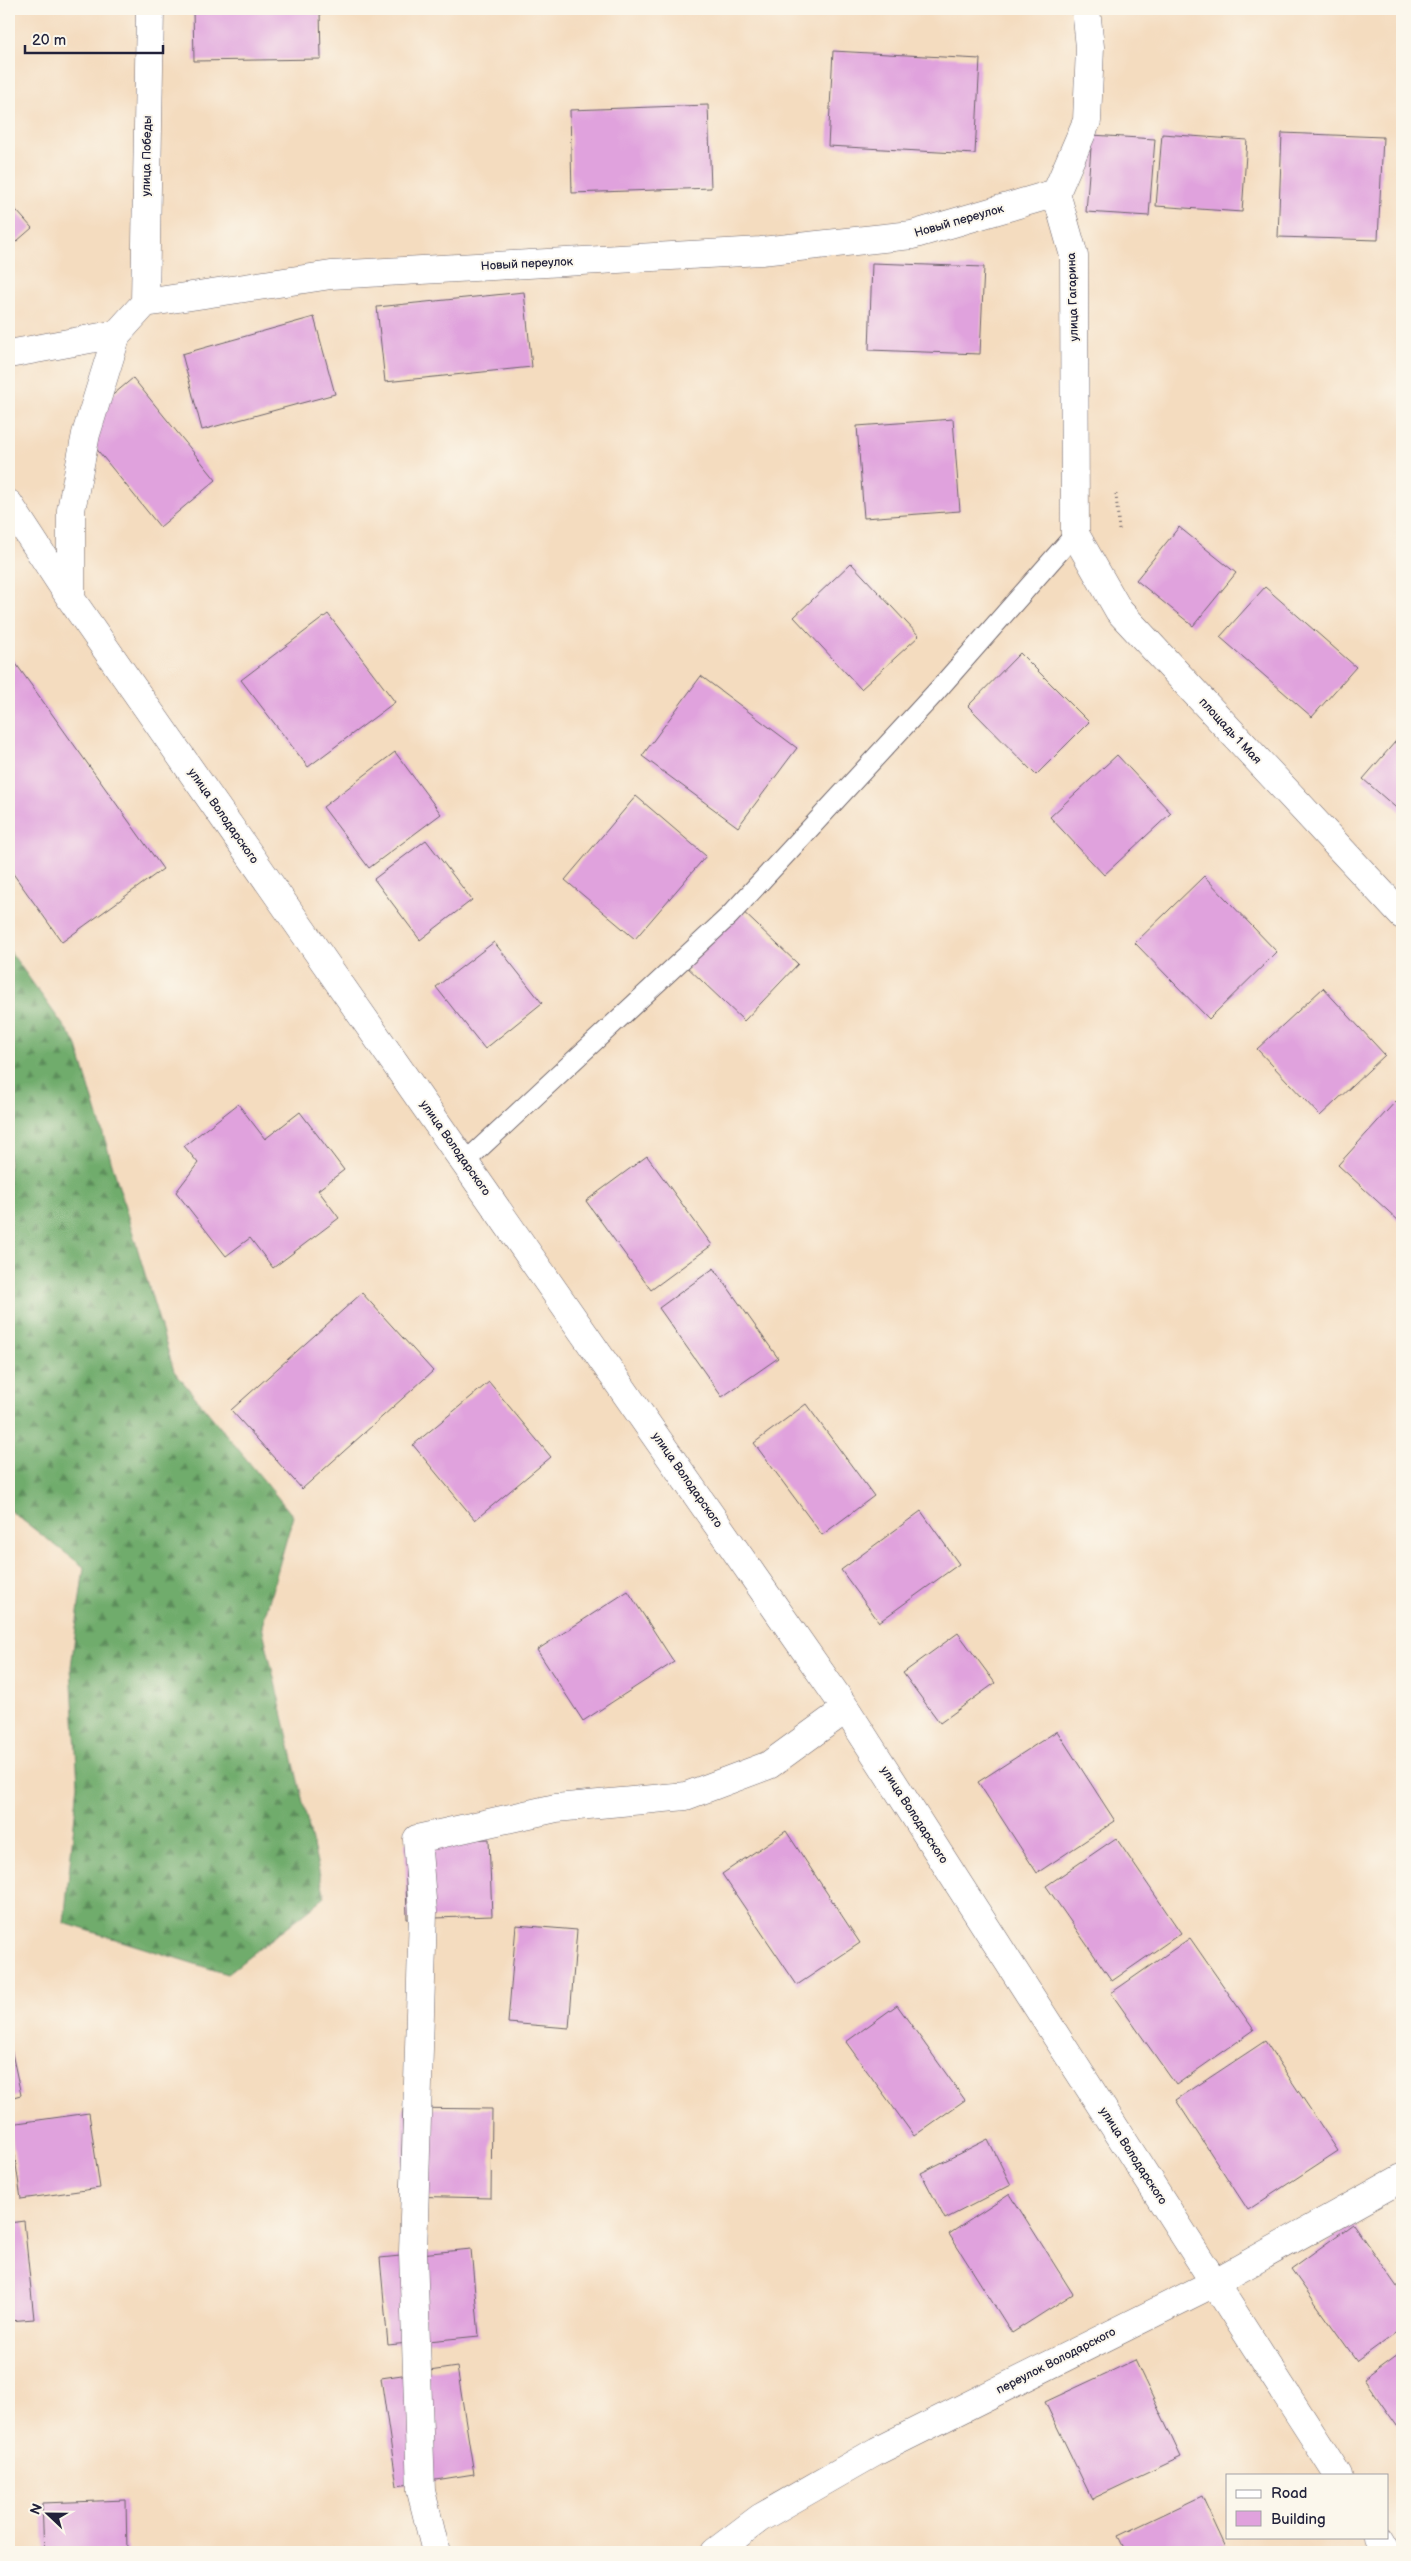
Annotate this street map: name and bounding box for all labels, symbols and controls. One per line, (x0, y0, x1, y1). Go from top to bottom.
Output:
scale bar (25, 22, 162, 54)
text: 20 m (32, 31, 66, 50)
street label: улица Победы (139, 115, 155, 197)
street label: Новый переулок (913, 201, 1006, 241)
street label: улица Гагарина (1064, 252, 1082, 342)
street label: Новый переулок (481, 254, 574, 274)
street label: площадь 1 Мая (1195, 695, 1265, 767)
street label: улица Володарского (184, 765, 262, 867)
street label: улица Володарского (416, 1097, 494, 1199)
street label: улица Володарского (648, 1429, 726, 1531)
street label: улица Володарского (877, 1763, 951, 1867)
street label: улица Володарского (1096, 2104, 1170, 2208)
street label: переулок Володарского (994, 2324, 1118, 2398)
legend (1226, 2474, 1388, 2538)
text: Road (1271, 2484, 1307, 2503)
north arrow (22, 2488, 72, 2538)
text: N (27, 2501, 46, 2517)
text: Building (1271, 2510, 1326, 2529)

